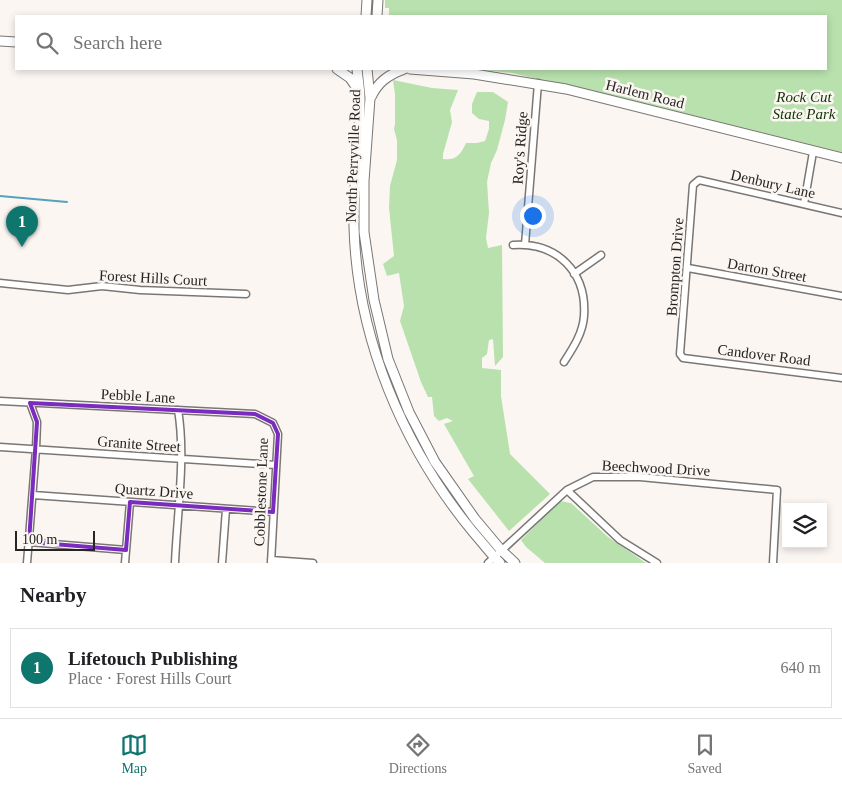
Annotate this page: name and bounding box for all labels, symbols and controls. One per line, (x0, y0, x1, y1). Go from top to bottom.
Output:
search box (15, 15, 827, 70)
icon: search (33, 29, 61, 57)
text: Search here (73, 32, 162, 53)
street label: Harlem Road (604, 77, 686, 112)
street label: North Perryville Road (343, 89, 363, 223)
park label: Rock Cut State Park (773, 89, 836, 122)
street label: Roy's Ridge (509, 111, 531, 185)
street label: Denbury Lane (729, 167, 817, 202)
your location (520, 203, 546, 229)
pin: 1 (6, 206, 38, 247)
street label: Brompton Drive (664, 217, 686, 317)
street label: Darton Street (726, 255, 809, 285)
street label: Forest Hills Court (98, 267, 208, 289)
street label: Candover Road (717, 341, 812, 369)
street label: Pebble Lane (100, 386, 176, 406)
street label: Granite Street (97, 433, 182, 455)
street label: Cobblestone Lane (251, 437, 271, 547)
street label: Beechwood Drive (601, 457, 711, 479)
street label: Quartz Drive (114, 480, 194, 502)
map controls (782, 503, 827, 548)
button: layers (782, 503, 827, 548)
scale bar (15, 528, 95, 551)
text: 100 m (22, 532, 57, 547)
text: Nearby (20, 583, 87, 607)
text: Lifetouch Publishing (68, 648, 237, 669)
text: 1 (33, 659, 41, 676)
text: 640 m (781, 659, 821, 676)
text: Place · Forest Hills Court (68, 670, 232, 687)
tab: Map (120, 731, 148, 777)
tab: Directions (389, 731, 447, 777)
tab: Saved (688, 731, 722, 777)

